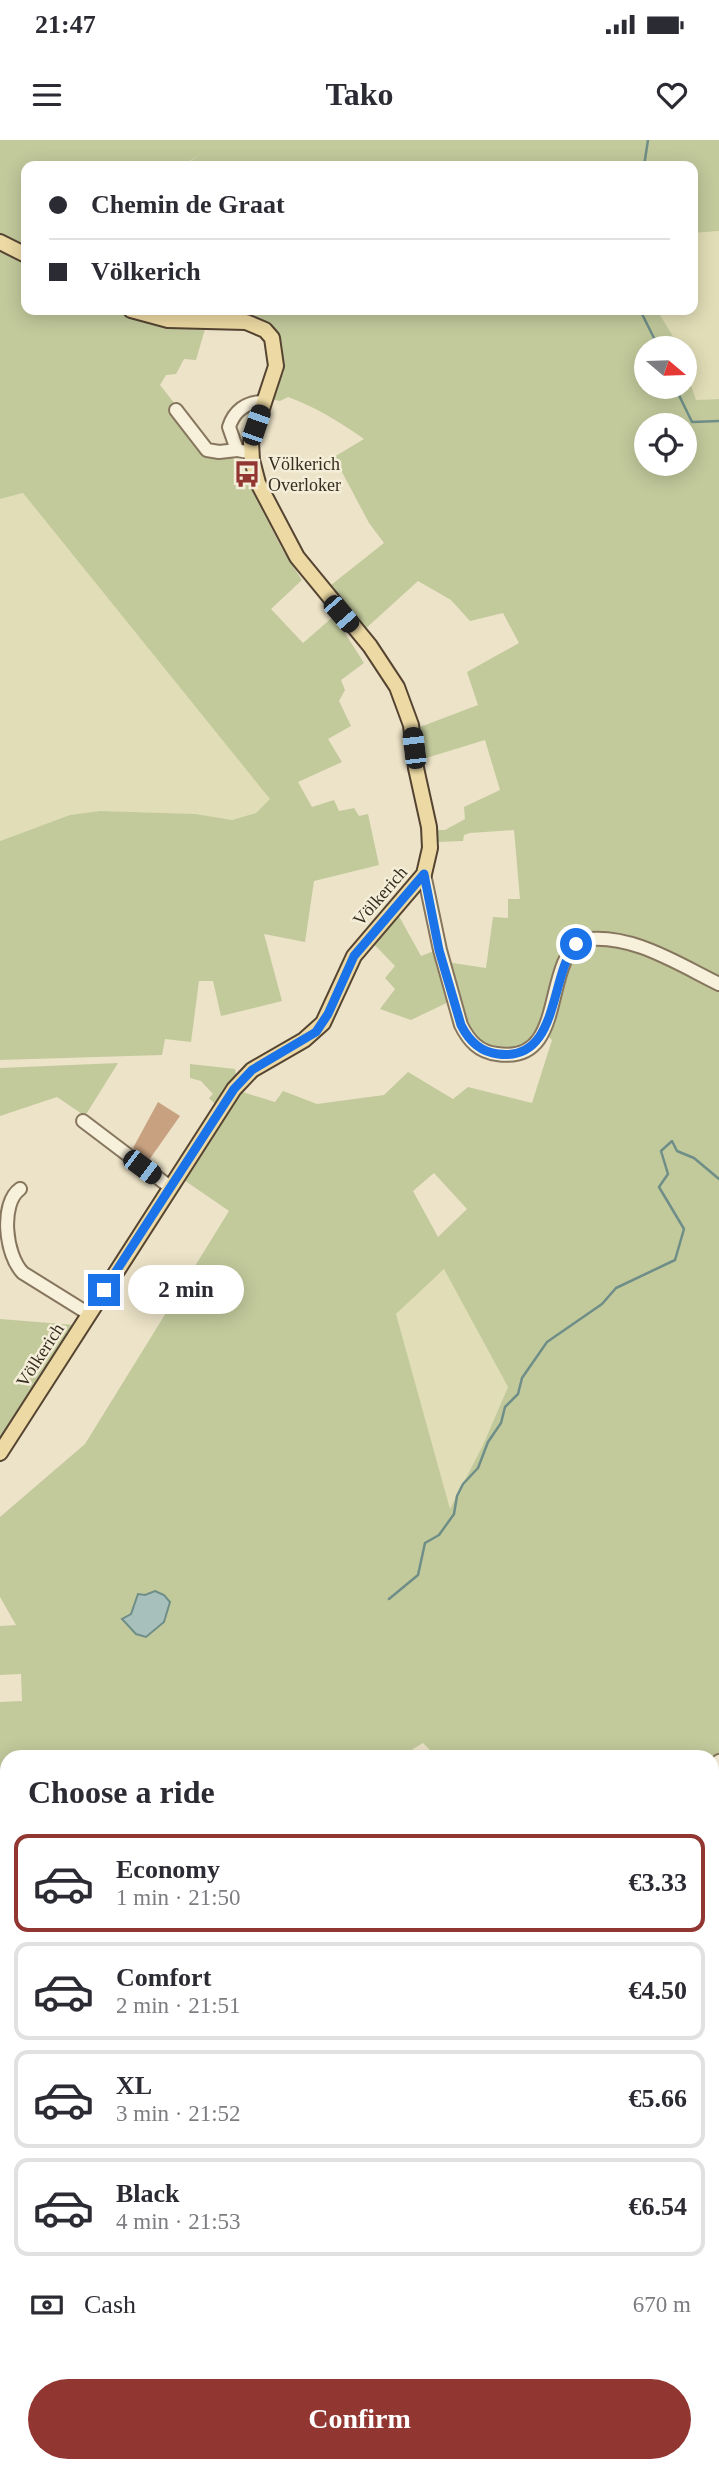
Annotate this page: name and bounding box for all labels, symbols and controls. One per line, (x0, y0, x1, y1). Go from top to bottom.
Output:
text: 21:47 (35, 10, 96, 39)
icon: menu (28, 76, 66, 114)
text: Tako (325, 76, 394, 112)
icon: heart (653, 76, 691, 114)
text: Chemin de Graat (91, 190, 285, 219)
text: Völkerich (91, 257, 201, 286)
north arrow (634, 336, 696, 399)
map controls (634, 336, 697, 476)
car (240, 402, 273, 448)
button: locate (634, 413, 697, 476)
place label: Völkerich Overloker (268, 454, 341, 495)
bus stop icon: Völkerich Overloker (232, 459, 262, 489)
car (320, 591, 363, 637)
car (402, 726, 427, 770)
street label: Völkerich (349, 862, 411, 930)
route start (560, 928, 592, 960)
car (119, 1146, 166, 1188)
callout: 2 min (128, 1266, 244, 1314)
route end (88, 1274, 120, 1306)
text: 2 min (158, 1277, 214, 1302)
street label: Völkerich (12, 1319, 68, 1391)
text: Choose a ride (28, 1774, 215, 1810)
icon: car (32, 1852, 95, 1915)
text: Economy (116, 1855, 220, 1884)
text: €3.33 (629, 1868, 687, 1897)
text: 1 min · 21:50 (116, 1885, 241, 1910)
icon: car (32, 1960, 95, 2023)
text: Comfort (116, 1963, 211, 1992)
text: €4.50 (629, 1976, 687, 2005)
text: 2 min · 21:51 (116, 1993, 241, 2018)
icon: car (32, 2068, 95, 2131)
text: XL (116, 2071, 152, 2100)
text: €5.66 (629, 2084, 687, 2113)
text: 3 min · 21:52 (116, 2101, 241, 2126)
icon: car (32, 2176, 95, 2239)
text: Black (116, 2179, 180, 2208)
text: €6.54 (629, 2192, 687, 2221)
text: 4 min · 21:53 (116, 2209, 241, 2234)
icon: cash (28, 2286, 66, 2324)
text: Cash (84, 2290, 136, 2319)
text: 670 m (633, 2292, 691, 2317)
button: Confirm (28, 2379, 691, 2459)

